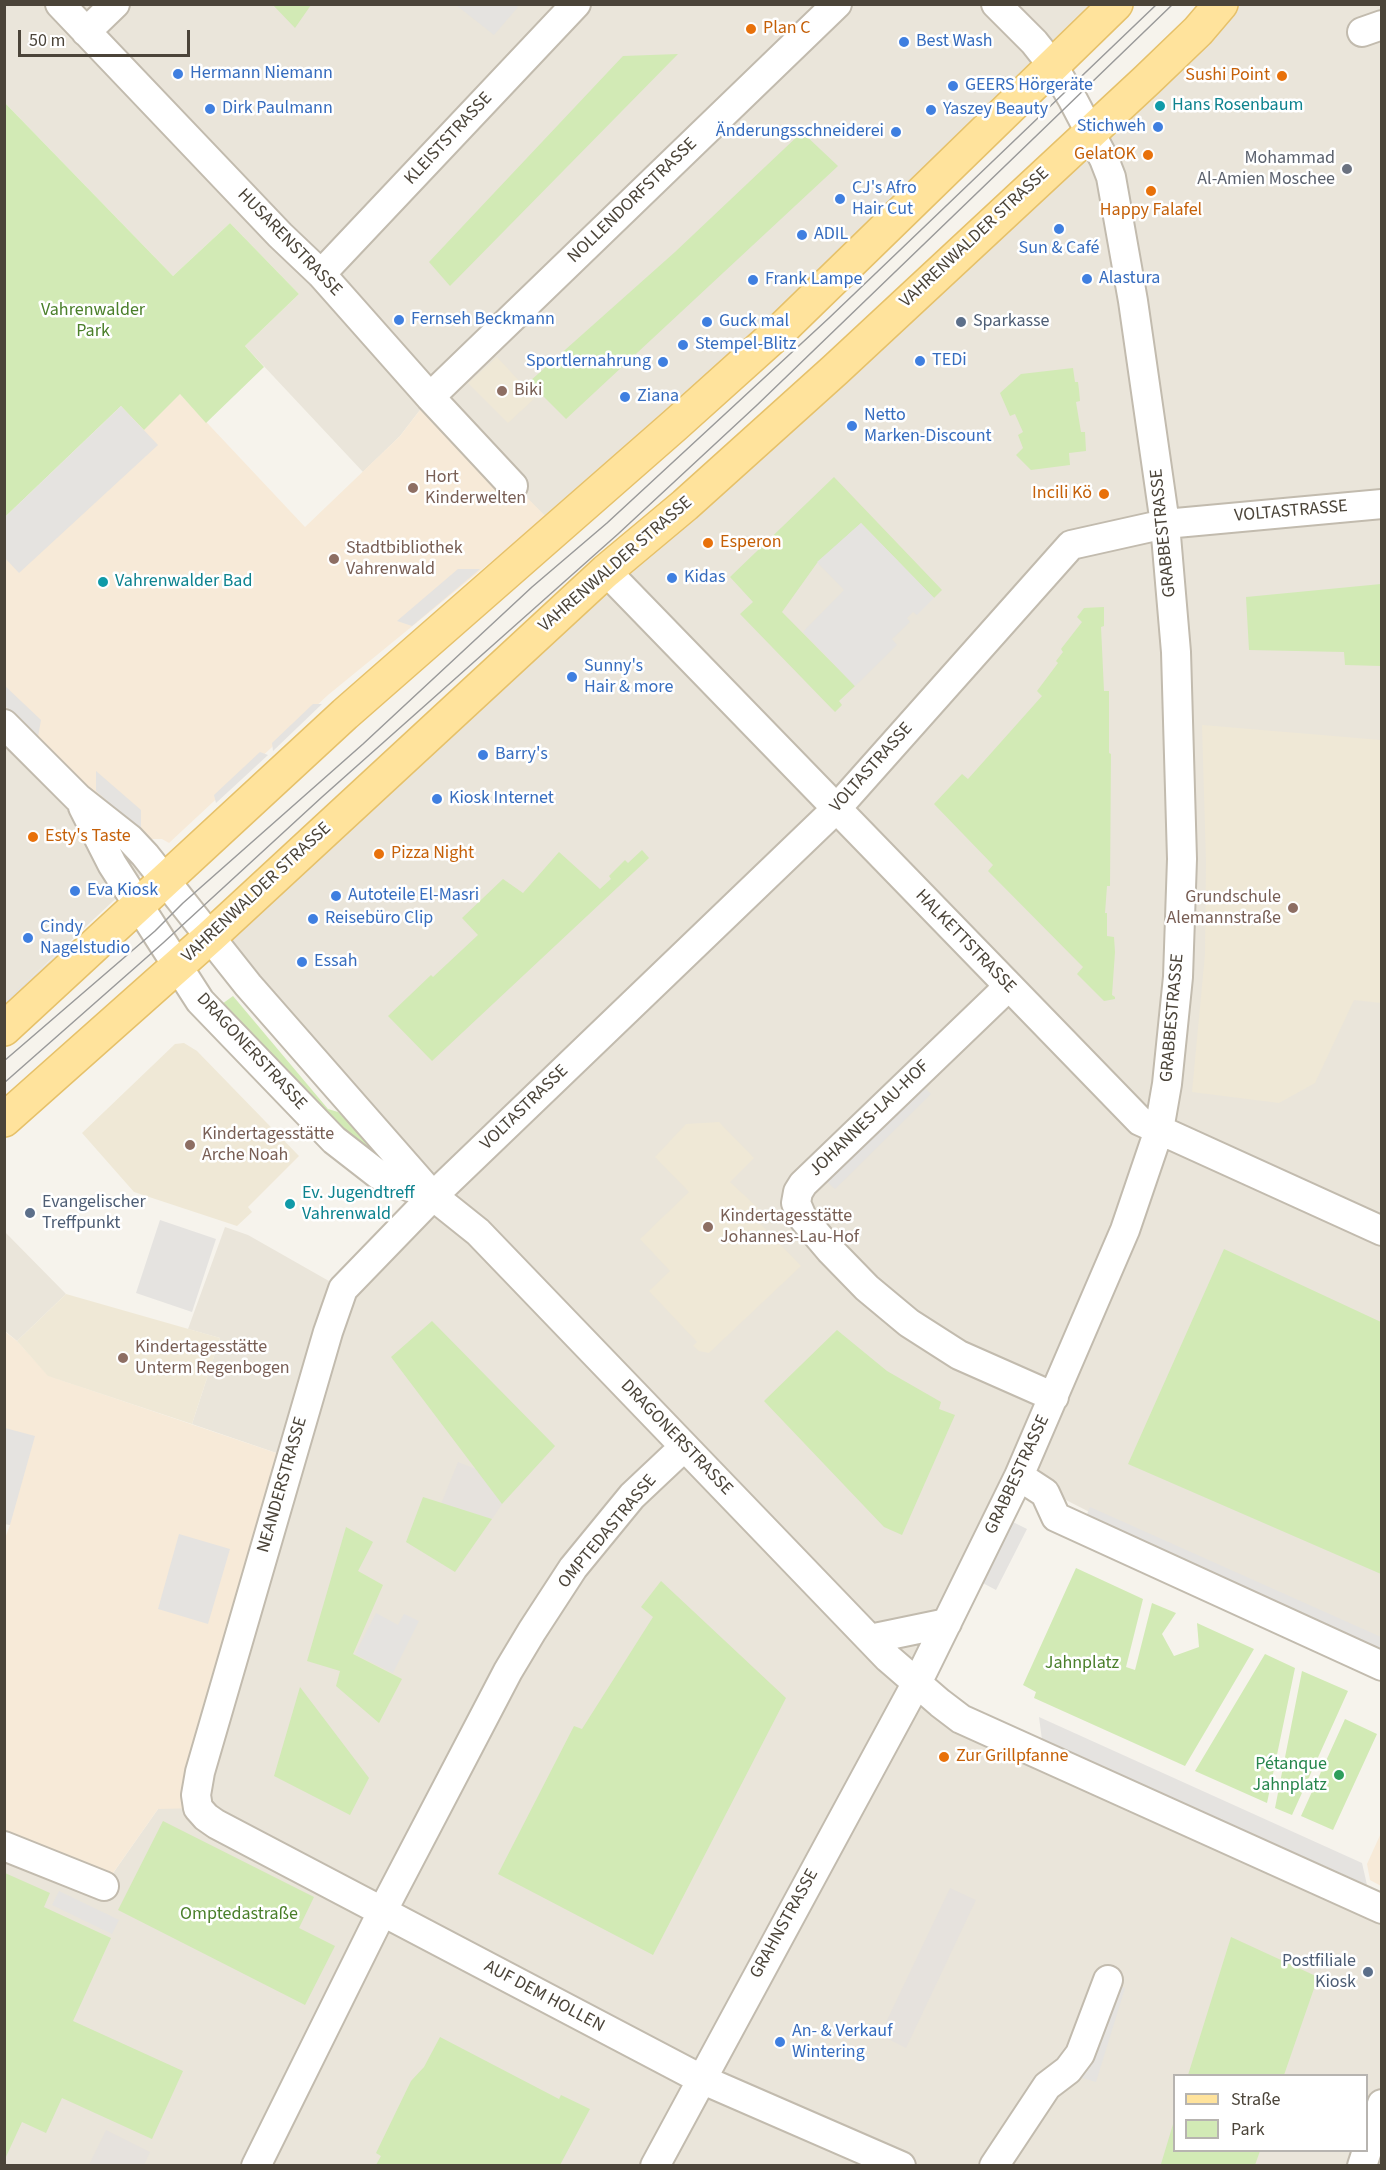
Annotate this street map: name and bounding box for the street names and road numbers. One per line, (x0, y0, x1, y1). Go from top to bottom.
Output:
street label: KLEISTSTRASSE (401, 88, 497, 190)
street label: NOLLENDORFSTRASSE (564, 134, 702, 268)
street label: VAHRENWALDER STRASSE (896, 163, 1054, 313)
street label: HUSARENSTRASSE (232, 185, 346, 301)
street label: GRABBESTRASSE (1147, 468, 1181, 598)
street label: VAHRENWALDER STRASSE (535, 492, 697, 638)
street label: VOLTASTRASSE (1233, 496, 1349, 528)
street label: VOLTASTRASSE (826, 719, 918, 817)
street label: VAHRENWALDER STRASSE (178, 818, 336, 968)
street label: HALKETTSTRASSE (910, 886, 1020, 998)
street label: GRABBESTRASSE (1157, 953, 1189, 1083)
street label: DRAGONERSTRASSE (191, 989, 311, 1115)
street label: JOHANNES-LAU-HOF (806, 1056, 934, 1182)
street label: VOLTASTRASSE (477, 1061, 573, 1155)
street label: DRAGONERSTRASSE (615, 1376, 737, 1500)
street label: GRABBESTRASSE (981, 1412, 1055, 1538)
street label: NEANDERSTRASSE (253, 1415, 313, 1555)
street label: OMPTEDASTRASSE (554, 1471, 662, 1593)
street label: GRAHNSTRASSE (746, 1866, 824, 1982)
street label: AUF DEM HOLLEN (480, 1956, 608, 2038)

